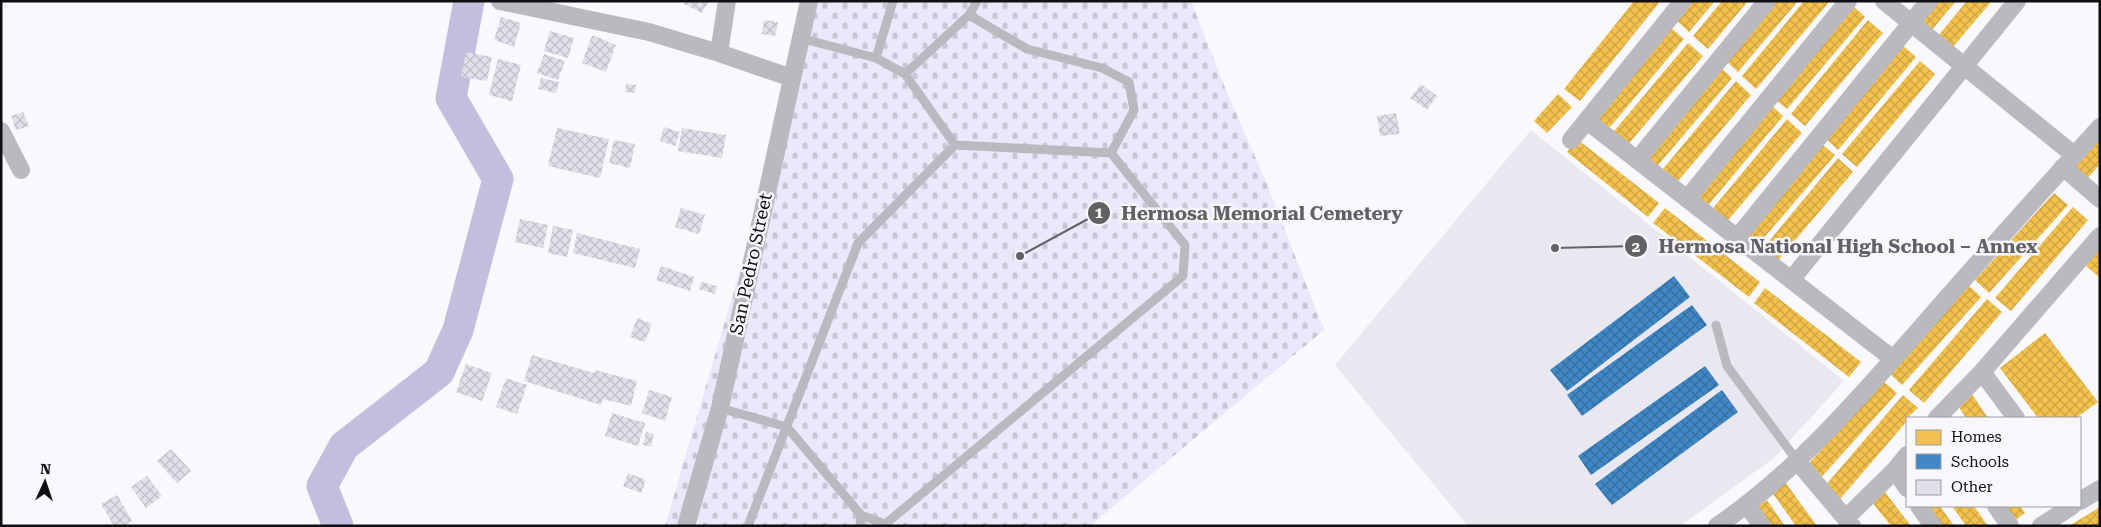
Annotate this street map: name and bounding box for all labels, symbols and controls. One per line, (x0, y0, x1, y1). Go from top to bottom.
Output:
street label: San Pedro Street (725, 191, 776, 337)
callout: Hermosa Memorial Cemetery (1086, 196, 1413, 230)
text: Hermosa Memorial Cemetery (1121, 202, 1403, 225)
text: 1 (1095, 204, 1104, 222)
callout: Hermosa National High School – Annex (1623, 229, 2047, 263)
text: Hermosa National High School – Annex (1659, 235, 2038, 258)
text: 2 (1632, 238, 1640, 256)
legend (1906, 417, 2081, 507)
text: Homes (1951, 428, 2002, 446)
text: Schools (1951, 453, 2009, 471)
north arrow (20, 457, 70, 507)
text: N (40, 461, 52, 477)
text: Other (1951, 478, 1993, 496)

